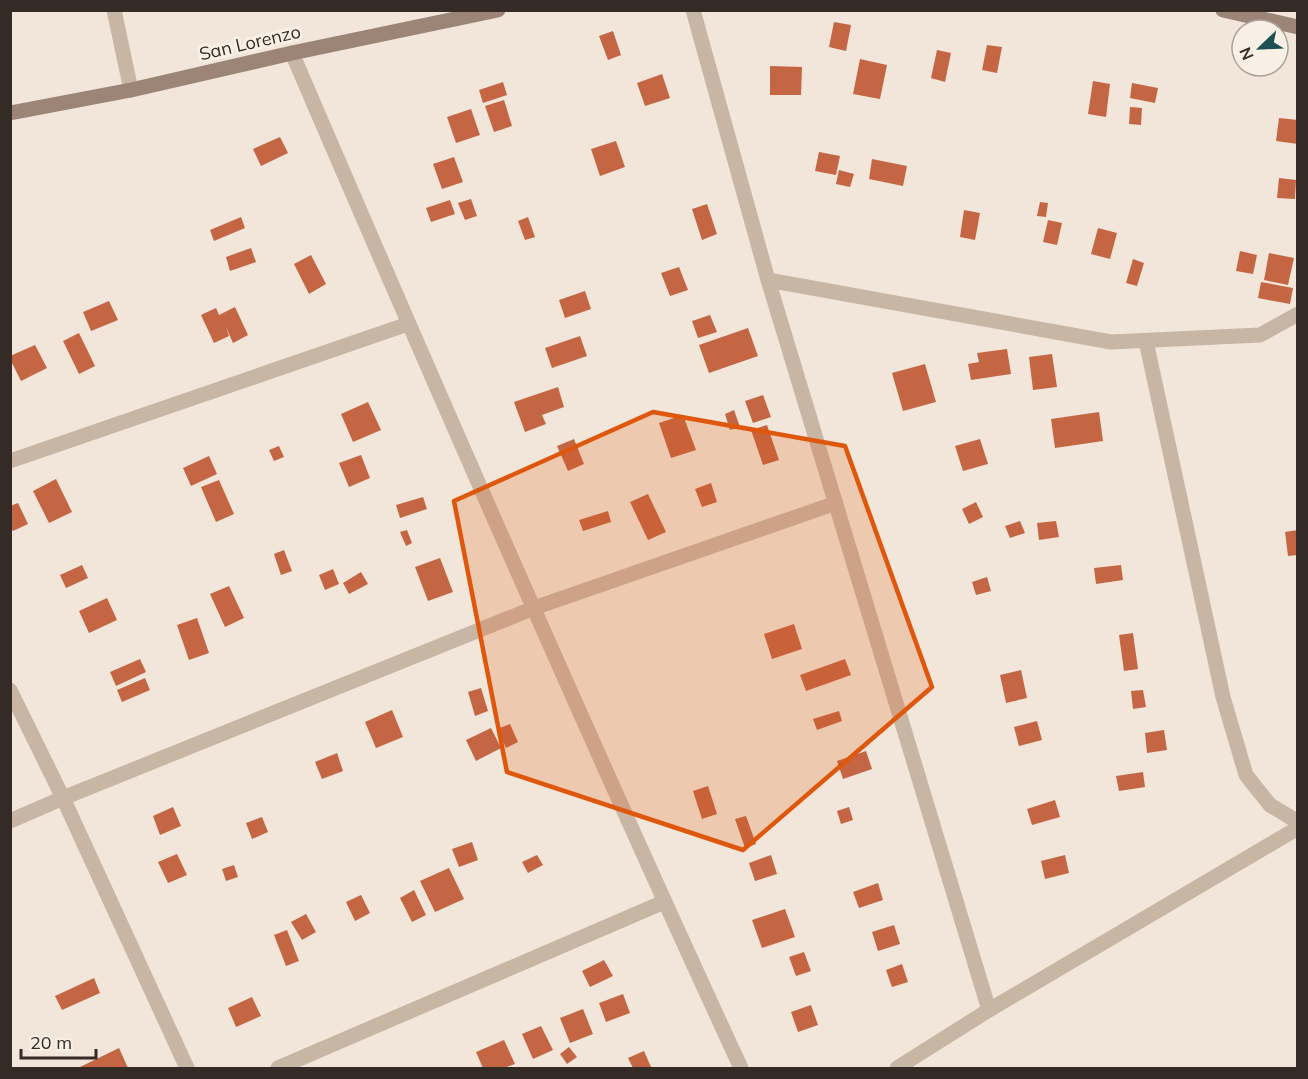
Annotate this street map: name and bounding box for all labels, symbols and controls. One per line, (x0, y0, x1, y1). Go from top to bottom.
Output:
north arrow (1230, 18, 1290, 78)
street label: San Lorenzo (197, 20, 303, 65)
text: N (1235, 44, 1258, 63)
scale bar (21, 1022, 96, 1060)
text: 20 m (30, 1031, 72, 1054)

